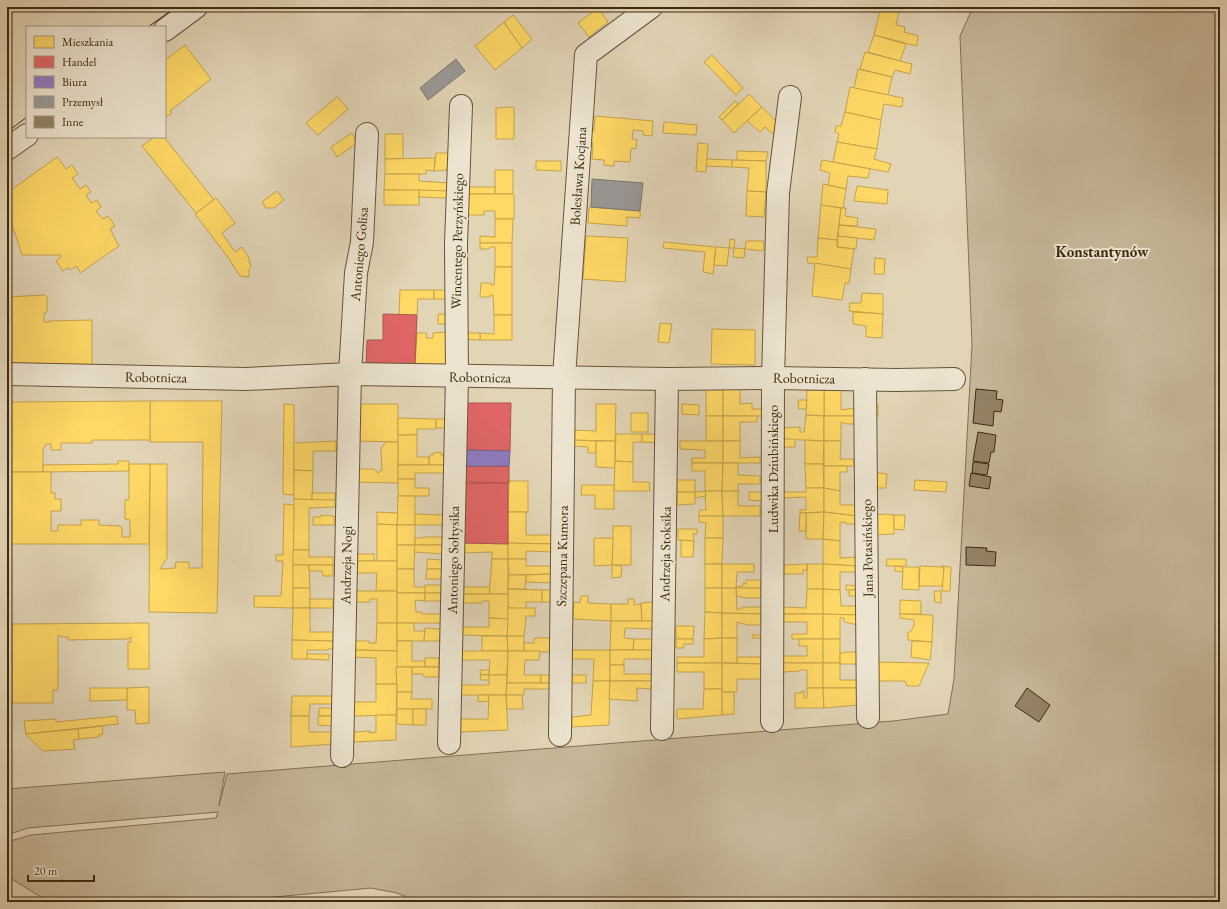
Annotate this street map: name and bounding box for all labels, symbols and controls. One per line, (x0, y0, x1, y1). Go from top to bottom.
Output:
legend (26, 26, 166, 138)
text: Mieszkania (62, 34, 114, 50)
text: Handel (62, 54, 97, 70)
text: Biura (62, 74, 87, 90)
text: Przemysł (62, 94, 103, 110)
text: Inne (62, 114, 84, 130)
street label: Bolesława Kocjana (566, 126, 590, 226)
street label: Wincentego Perzyńskiego (447, 173, 467, 309)
street label: Antoniego Golisa (346, 206, 372, 303)
district label: Konstantynów (1056, 242, 1149, 261)
street label: Robotnicza (125, 367, 188, 387)
street label: Robotnicza (449, 367, 512, 387)
street label: Robotnicza (773, 368, 836, 388)
street label: Ludwika Dziubińskiego (764, 405, 782, 533)
street label: Jana Potasińskiego (857, 499, 877, 598)
street label: Antoniego Sołtysika (443, 505, 463, 615)
street label: Szczepana Kumora (552, 505, 572, 607)
street label: Andrzeja Stoksika (655, 506, 675, 603)
street label: Andrzeja Nogi (336, 525, 356, 605)
scale bar (28, 857, 94, 883)
text: 20 m (34, 863, 58, 879)

